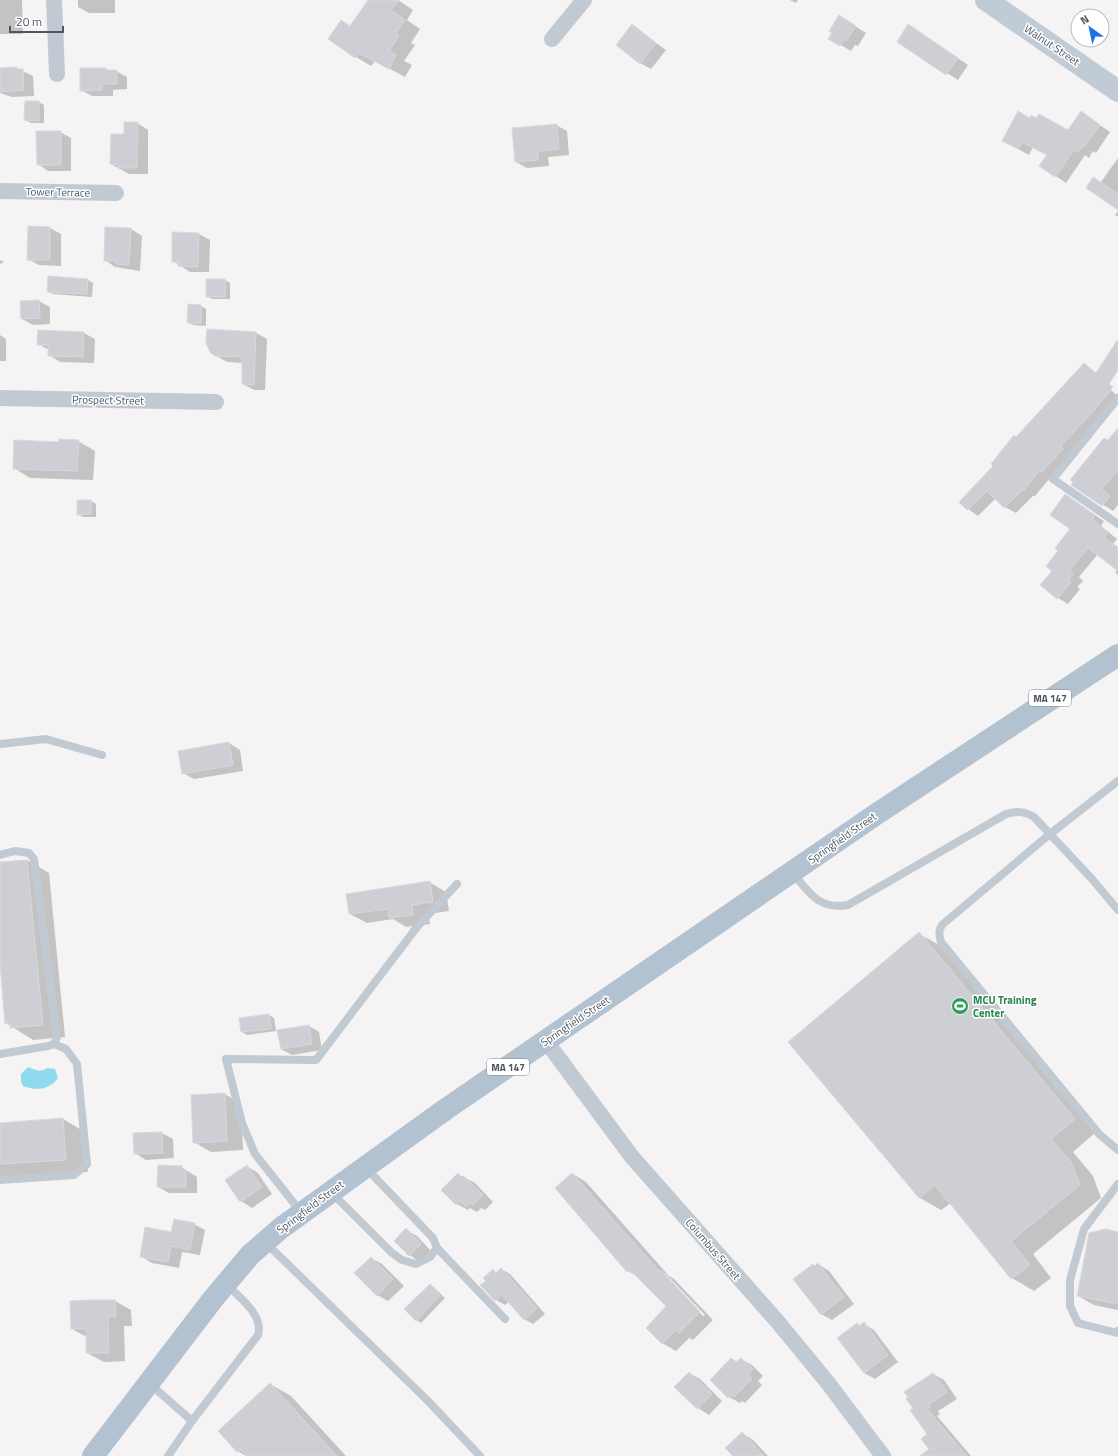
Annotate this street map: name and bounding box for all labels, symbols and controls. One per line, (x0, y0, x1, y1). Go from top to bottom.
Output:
scale bar (10, 8, 63, 34)
north arrow (1070, 8, 1110, 48)
text: N (1077, 11, 1092, 28)
text: 20 m (16, 12, 42, 31)
street label: Walnut Street (1021, 20, 1083, 70)
street label: Tower Terrace (26, 183, 91, 201)
street label: Prospect Street (72, 391, 144, 409)
road number: MA 147 (1029, 690, 1071, 706)
street label: Springfield Street (805, 808, 880, 868)
street label: Springfield Street (537, 992, 613, 1050)
place label: MCU Training Center (973, 992, 1037, 1021)
sports icon: MCU Training Center (950, 996, 970, 1016)
road number: MA 147 (487, 1059, 529, 1075)
street label: Springfield Street (273, 1176, 347, 1238)
street label: Columbus Street (682, 1215, 744, 1283)

